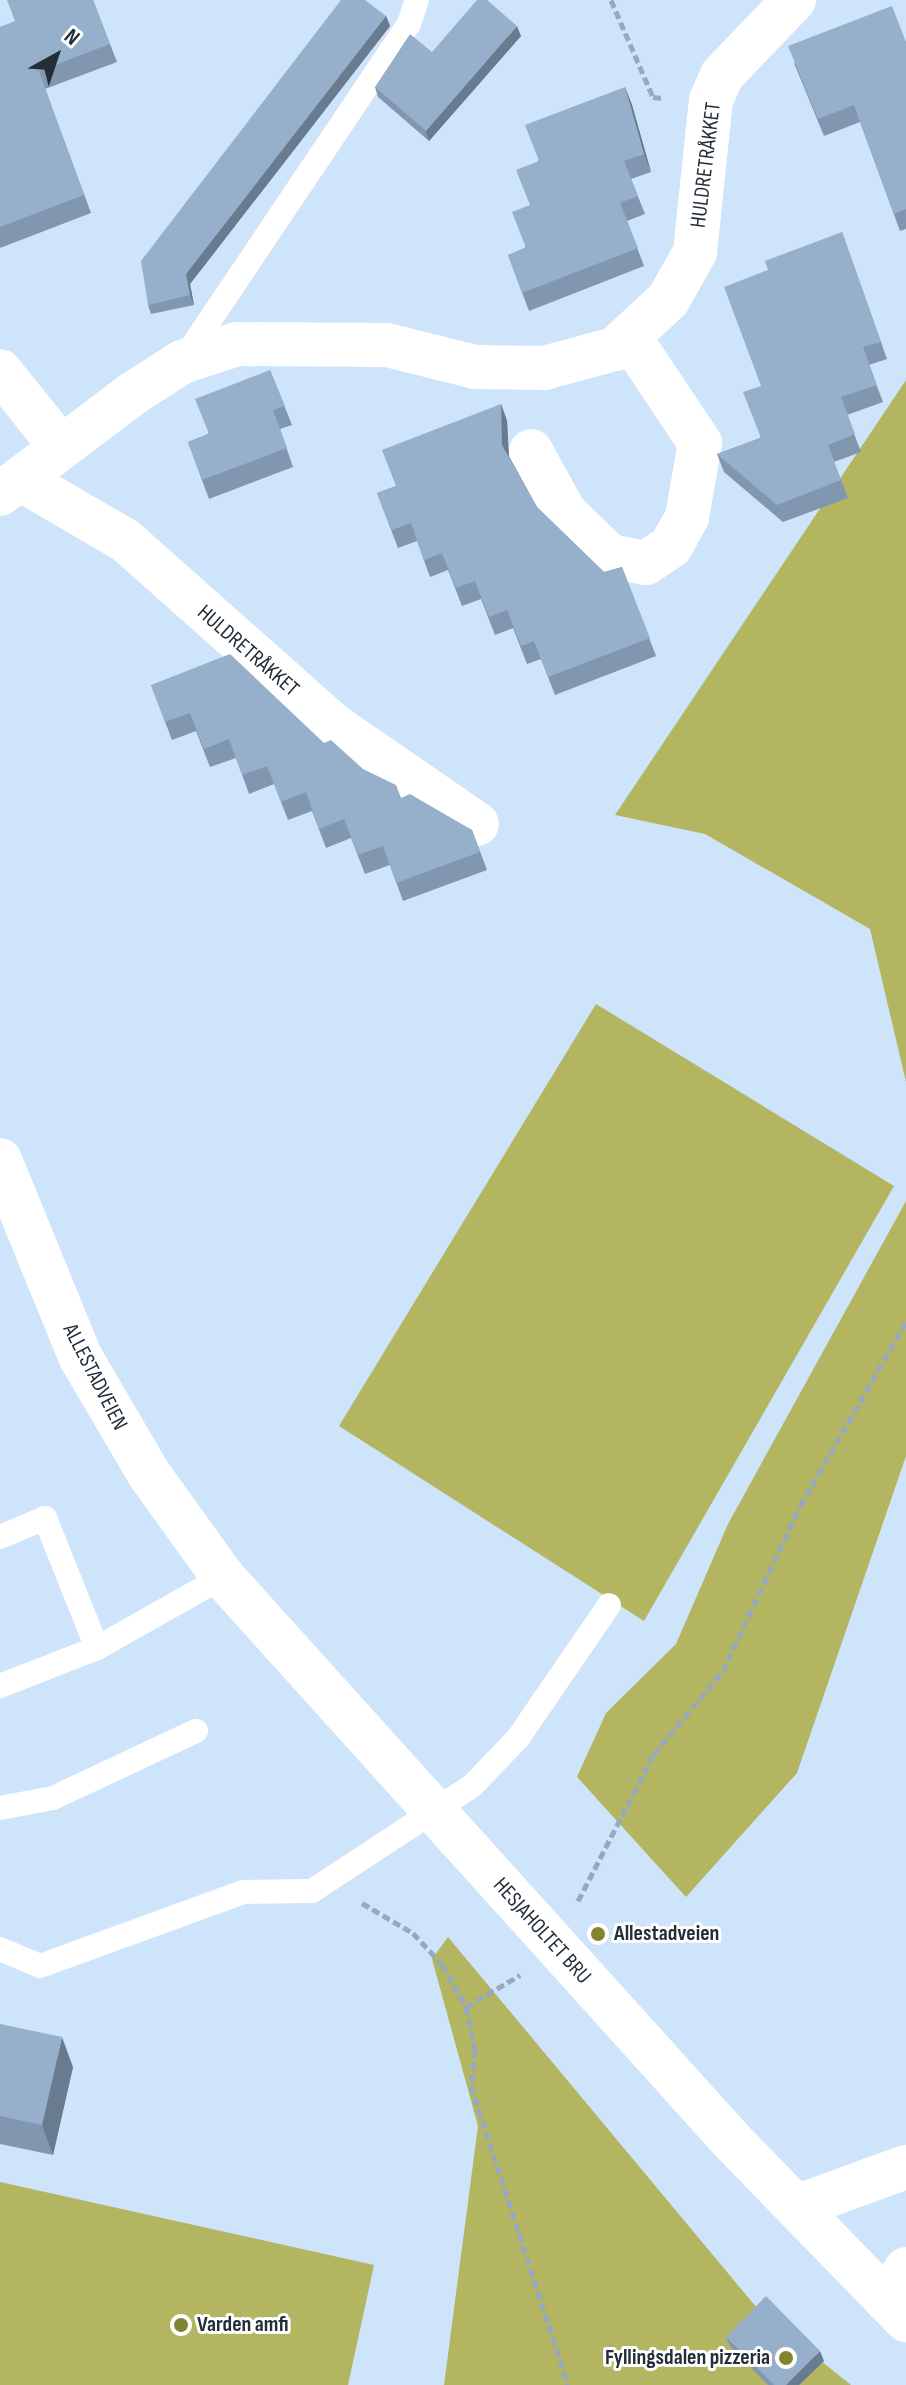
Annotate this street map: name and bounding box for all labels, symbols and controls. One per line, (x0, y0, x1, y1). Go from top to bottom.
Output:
north arrow (16, 16, 96, 96)
text: N (59, 23, 85, 51)
street label: HULDRETRÅKKET (685, 101, 727, 229)
street label: HULDRETRÅKKET (192, 600, 304, 702)
street label: ALLESTADVEIEN (57, 1319, 133, 1435)
street label: HESJAHOLTET BRU (487, 1872, 597, 1990)
place label: Allestadveien (614, 1921, 719, 1947)
marker: Allestadveien (589, 1925, 607, 1943)
place label: Varden amfi (197, 2312, 289, 2338)
marker: Varden amfi (172, 2316, 190, 2334)
place label: Fyllingsdalen pizzeria (605, 2345, 770, 2371)
marker: Fyllingsdalen pizzeria (777, 2349, 795, 2367)

